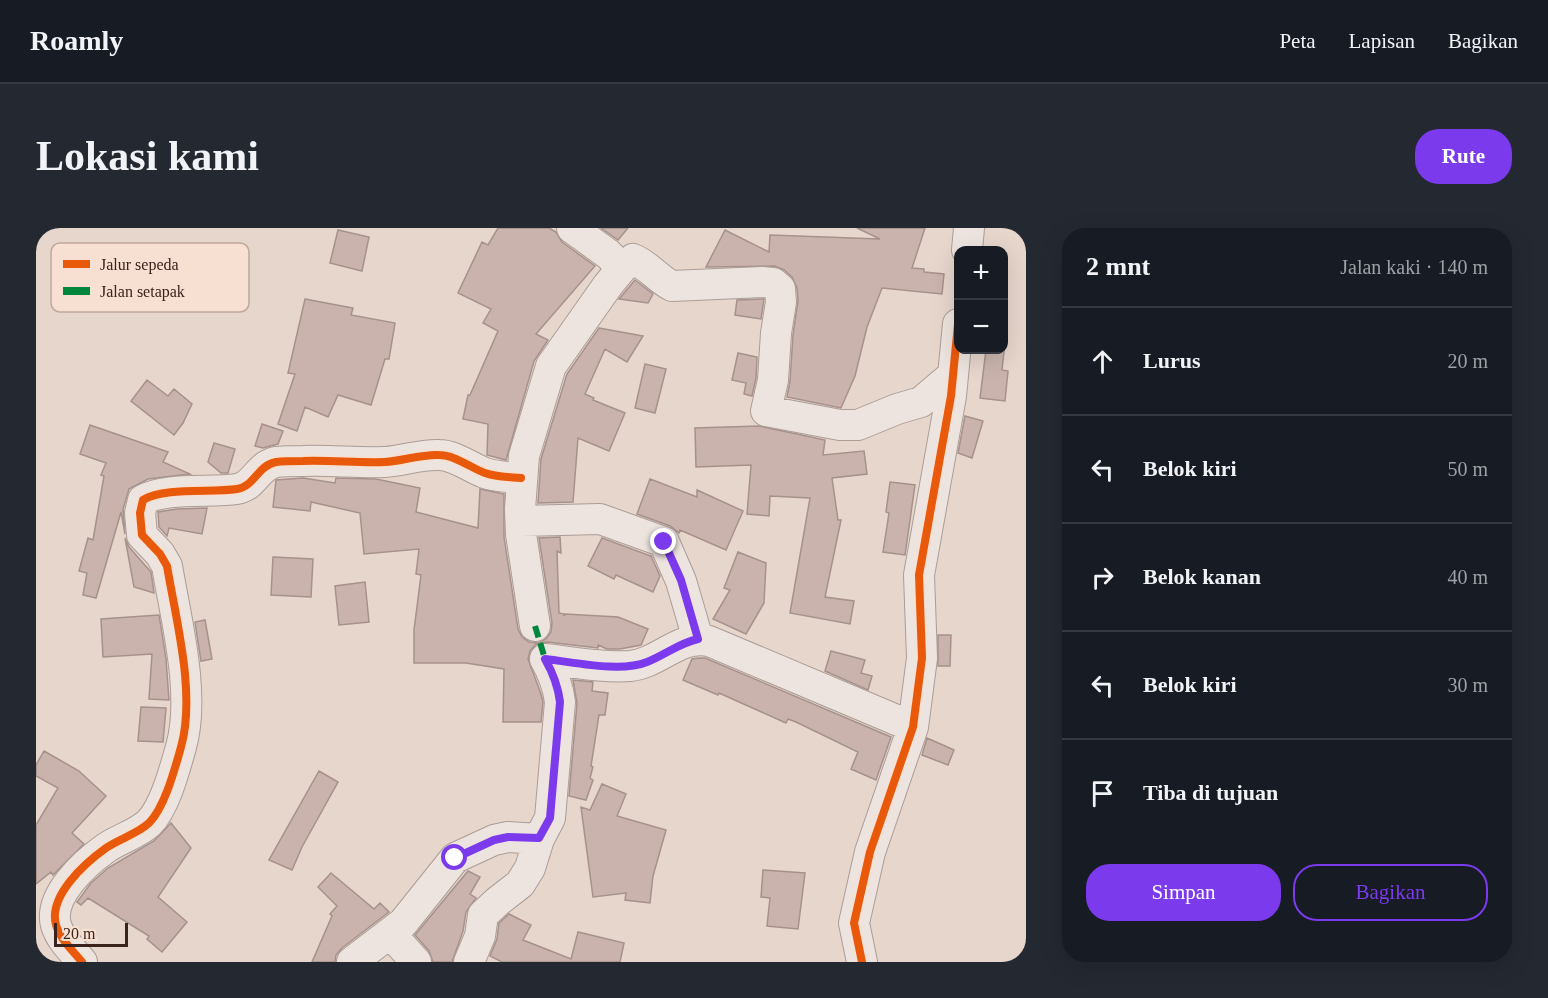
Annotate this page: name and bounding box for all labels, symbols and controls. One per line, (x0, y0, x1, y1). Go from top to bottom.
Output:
text: Roamly (30, 25, 123, 56)
text: Peta (1279, 29, 1316, 53)
text: Lapisan (1349, 29, 1415, 53)
text: Bagikan (1448, 29, 1518, 53)
button: Rute (1415, 129, 1512, 184)
text: Lokasi kami (36, 133, 259, 179)
legend (51, 243, 249, 312)
map controls (954, 246, 1008, 354)
button: + (954, 246, 1008, 300)
text: 2 mnt (1086, 252, 1150, 281)
text: Jalur sepeda (100, 256, 179, 274)
text: Jalan kaki · 140 m (1340, 256, 1488, 278)
text: Jalan setapak (100, 283, 185, 301)
button: − (954, 300, 1008, 354)
icon: ahead (1086, 345, 1119, 378)
text: Lurus (1143, 348, 1200, 373)
text: 20 m (1447, 350, 1488, 372)
icon: left (1086, 453, 1119, 486)
text: Belok kiri (1143, 456, 1237, 481)
text: 50 m (1447, 458, 1488, 480)
route end (650, 528, 676, 554)
icon: right (1086, 561, 1119, 594)
text: Belok kanan (1143, 564, 1261, 589)
text: 40 m (1447, 566, 1488, 588)
icon: left (1086, 669, 1119, 702)
text: Belok kiri (1143, 672, 1237, 697)
text: 30 m (1447, 674, 1488, 696)
icon: arrive (1086, 777, 1119, 810)
text: Tiba di tujuan (1143, 780, 1278, 805)
route start (441, 844, 467, 870)
button: Simpan (1086, 864, 1281, 921)
button: Bagikan (1293, 864, 1488, 921)
scale bar (54, 920, 128, 948)
text: 20 m (63, 925, 95, 942)

